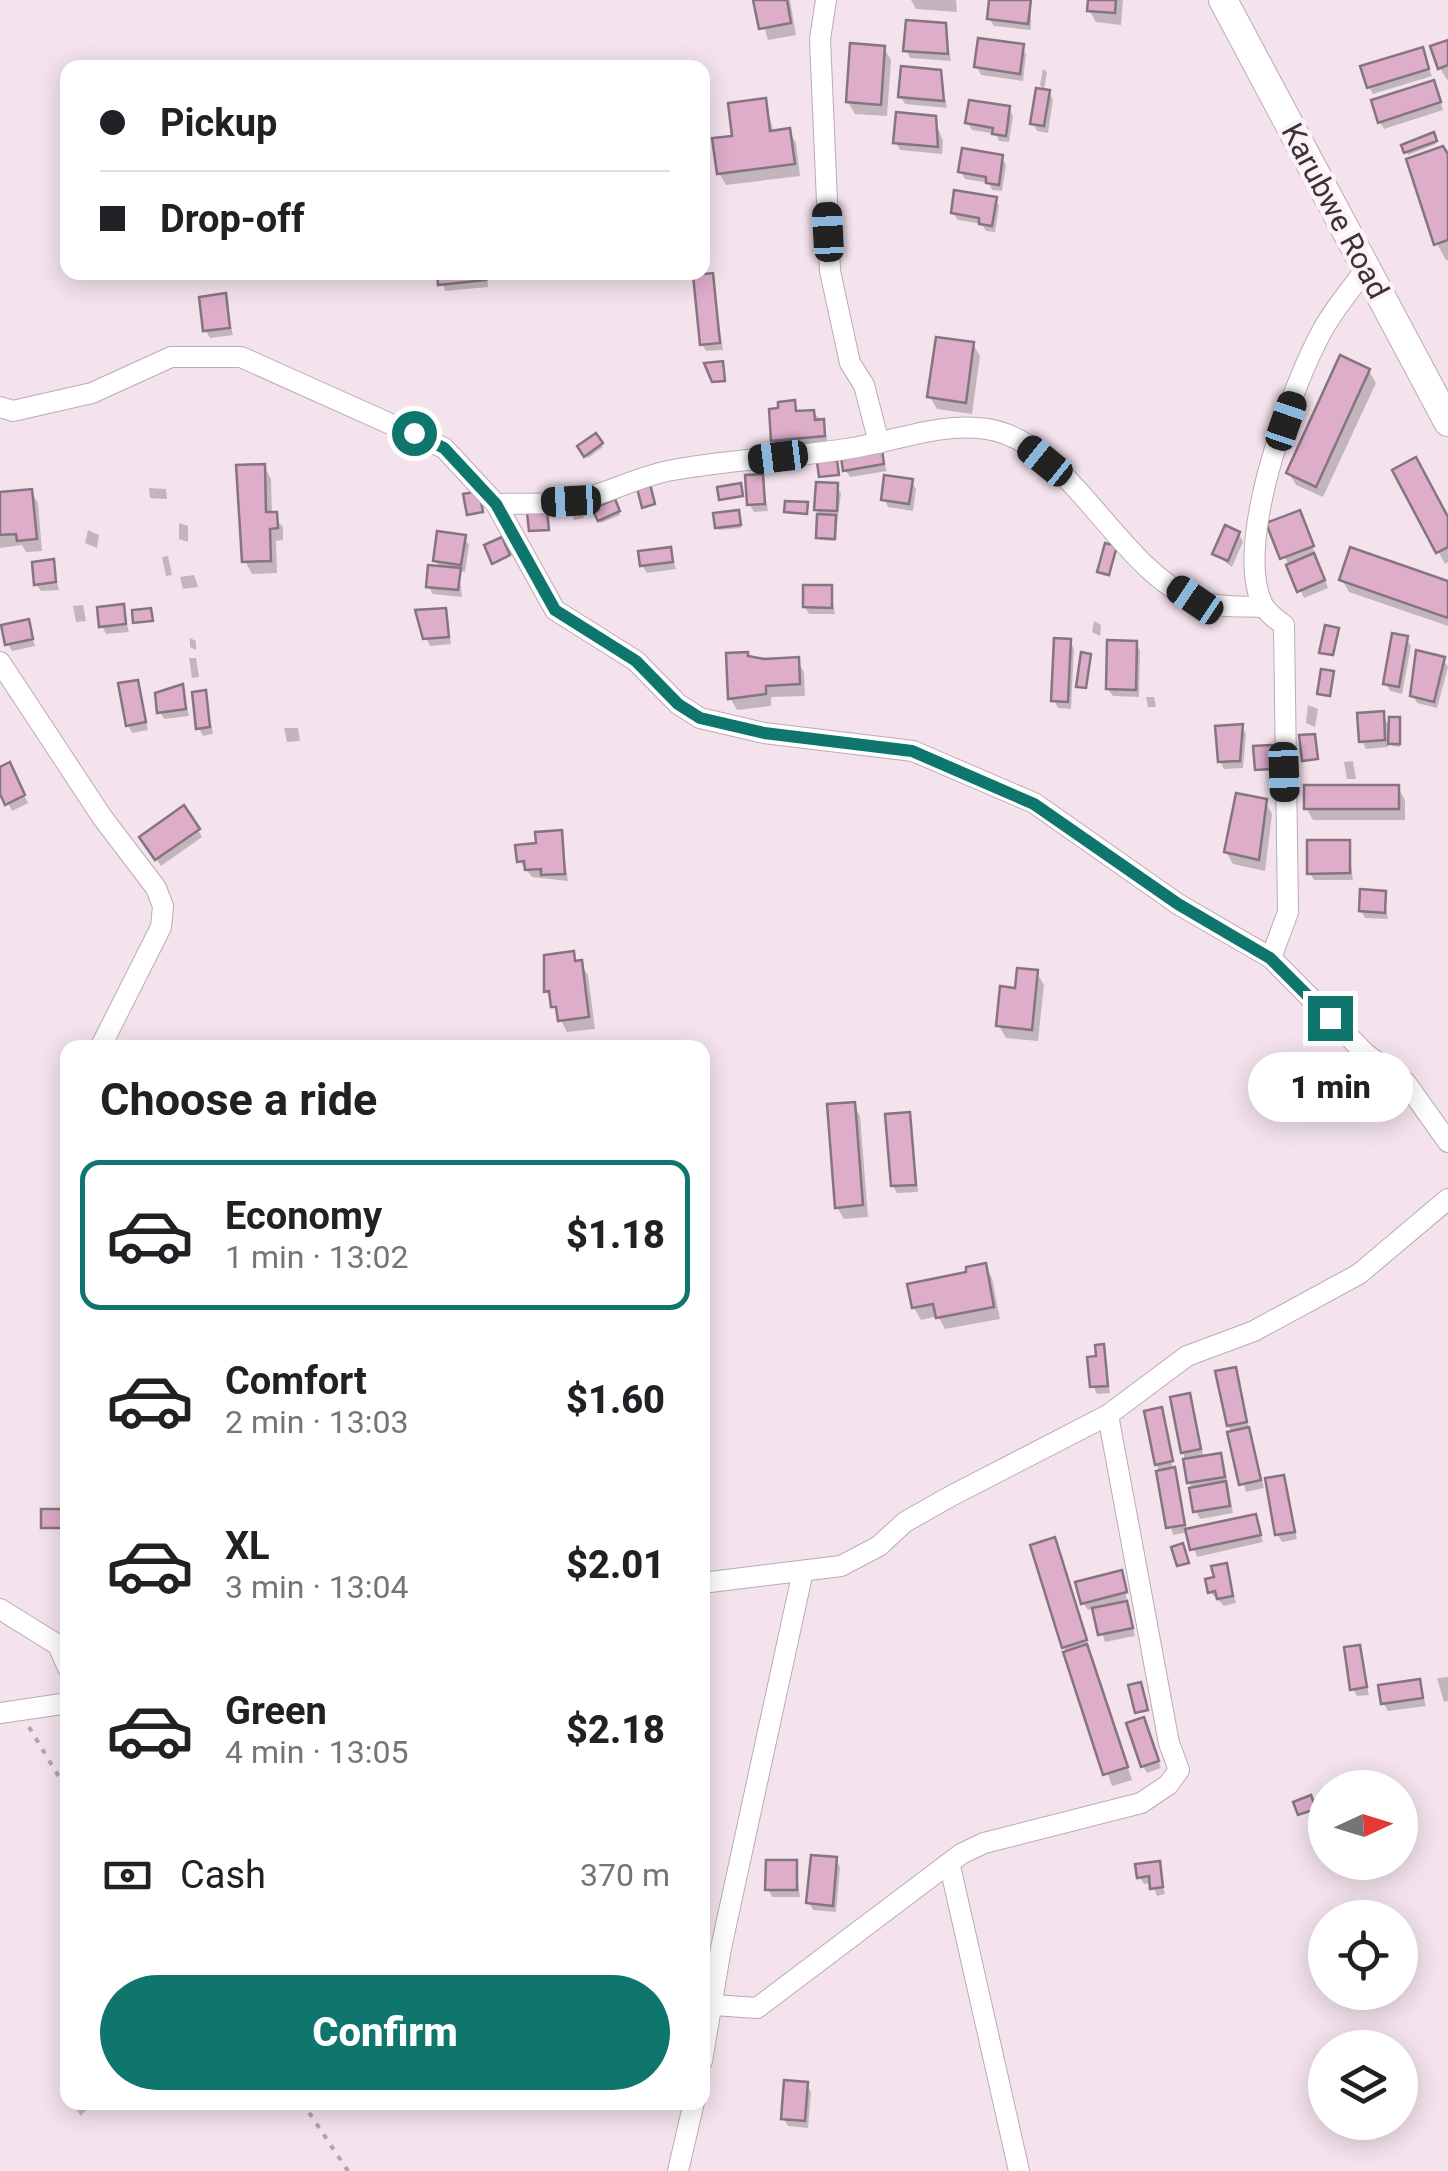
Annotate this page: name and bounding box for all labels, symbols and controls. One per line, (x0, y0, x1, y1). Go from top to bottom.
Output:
text: Pickup (160, 101, 277, 145)
street label: Karubwe Road (1275, 117, 1396, 304)
text: Drop-off (160, 197, 305, 241)
car (811, 201, 845, 263)
car (1262, 388, 1310, 454)
route start (392, 411, 437, 456)
car (1012, 430, 1078, 492)
car (746, 438, 810, 476)
car (540, 484, 602, 518)
car (1162, 571, 1228, 629)
car (1268, 741, 1300, 803)
route end (1308, 996, 1353, 1041)
callout: 1 min (1248, 1053, 1412, 1123)
text: 1 min (1290, 1068, 1371, 1106)
text: Choose a ride (100, 1073, 377, 1126)
icon: car (105, 1190, 195, 1280)
text: Economy (225, 1194, 382, 1238)
text: $1.18 (566, 1213, 665, 1257)
text: 1 min · 13:02 (225, 1238, 408, 1276)
icon: car (105, 1355, 195, 1445)
text: Comfort (225, 1359, 367, 1403)
text: $1.60 (566, 1378, 665, 1422)
text: 2 min · 13:03 (225, 1403, 408, 1441)
icon: car (105, 1520, 195, 1610)
text: XL (225, 1524, 270, 1568)
text: $2.01 (566, 1543, 665, 1587)
text: 3 min · 13:04 (225, 1568, 408, 1606)
icon: car (105, 1685, 195, 1775)
text: Green (225, 1689, 327, 1733)
text: $2.18 (566, 1708, 665, 1752)
text: 4 min · 13:05 (225, 1733, 408, 1771)
north arrow (1308, 1770, 1418, 1880)
map controls (1308, 1770, 1418, 2140)
icon: cash (100, 1848, 155, 1903)
text: Cash (180, 1853, 266, 1897)
text: 370 m (580, 1856, 670, 1894)
button: locate (1308, 1900, 1418, 2010)
button: Confirm (100, 1975, 670, 2090)
button: layers (1308, 2030, 1418, 2140)

